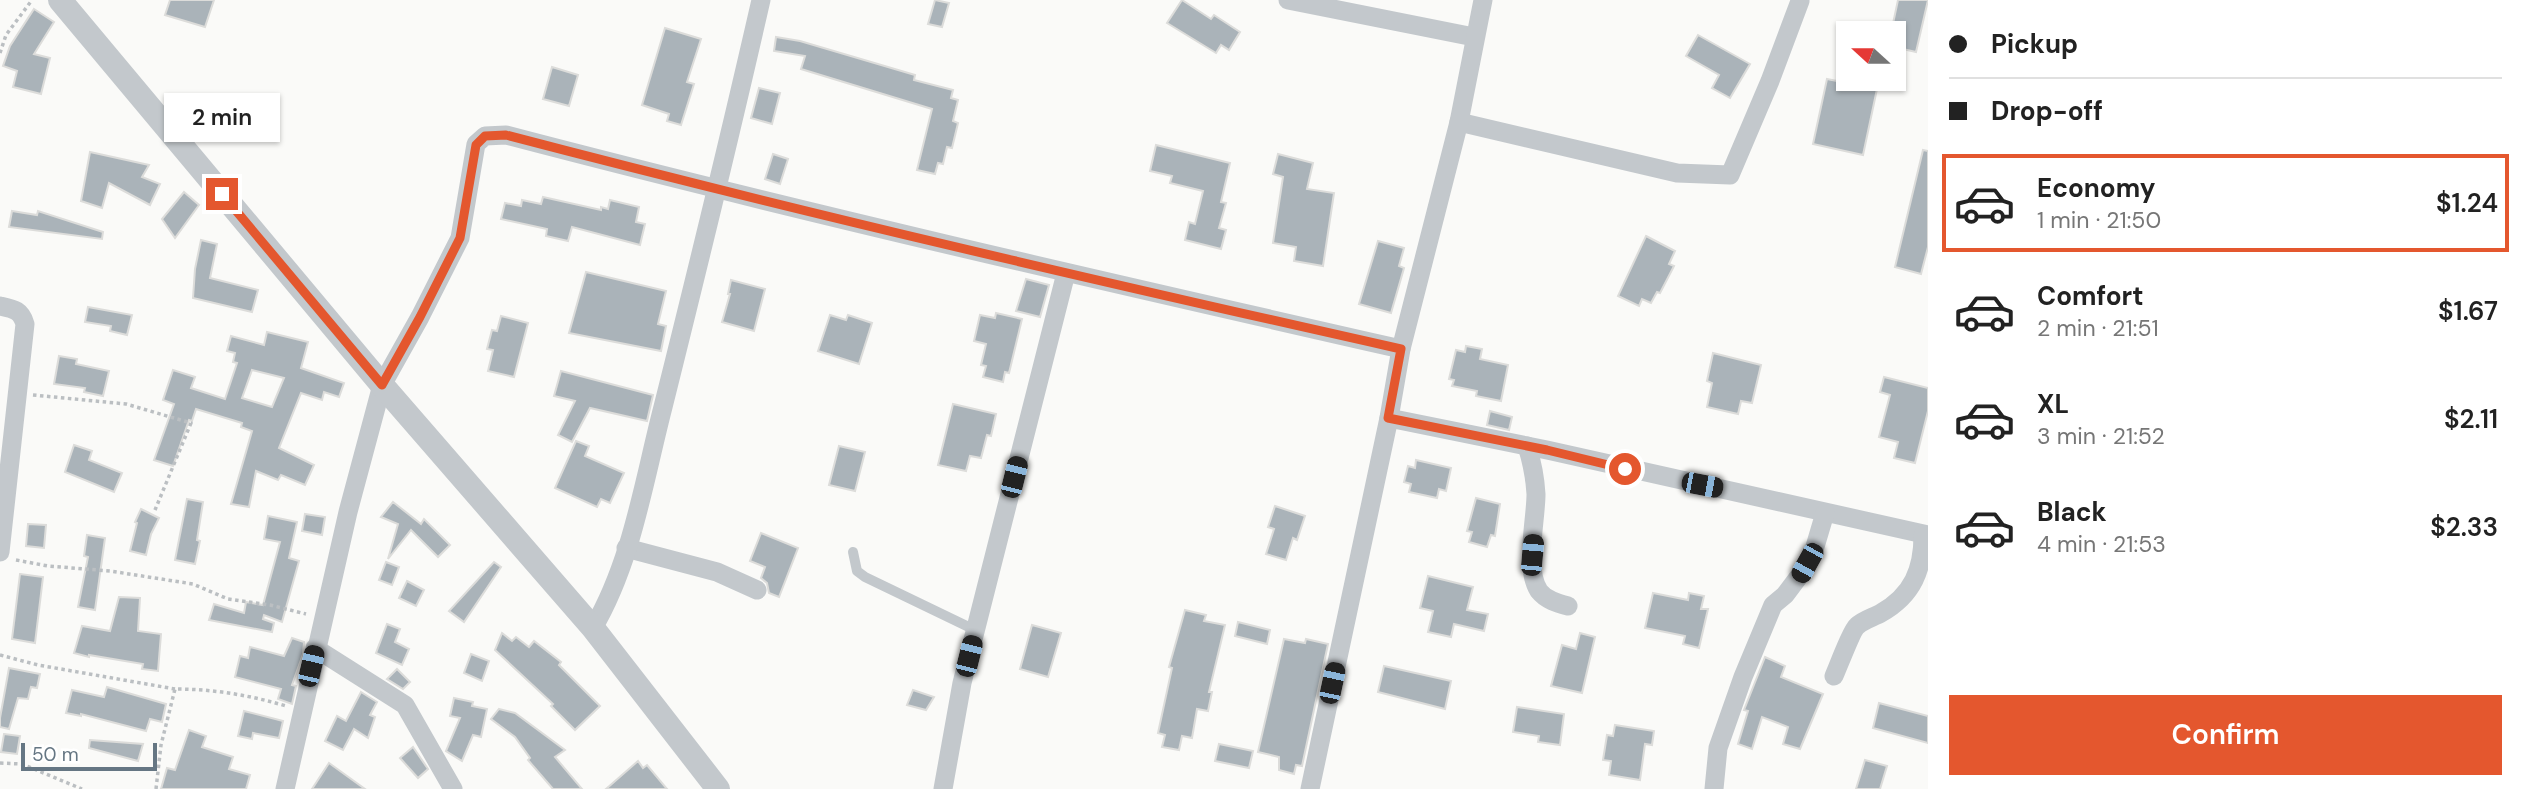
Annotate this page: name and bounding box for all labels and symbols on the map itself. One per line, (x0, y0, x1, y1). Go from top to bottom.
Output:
north arrow (1836, 21, 1906, 91)
callout: 2 min (164, 92, 280, 142)
route end (206, 178, 238, 210)
route start (1609, 453, 1641, 485)
car (999, 454, 1030, 500)
car (1680, 471, 1725, 499)
car (1520, 533, 1545, 577)
car (1788, 540, 1827, 586)
car (954, 633, 985, 679)
car (297, 643, 326, 689)
car (1318, 660, 1347, 706)
scale bar (21, 740, 158, 772)

